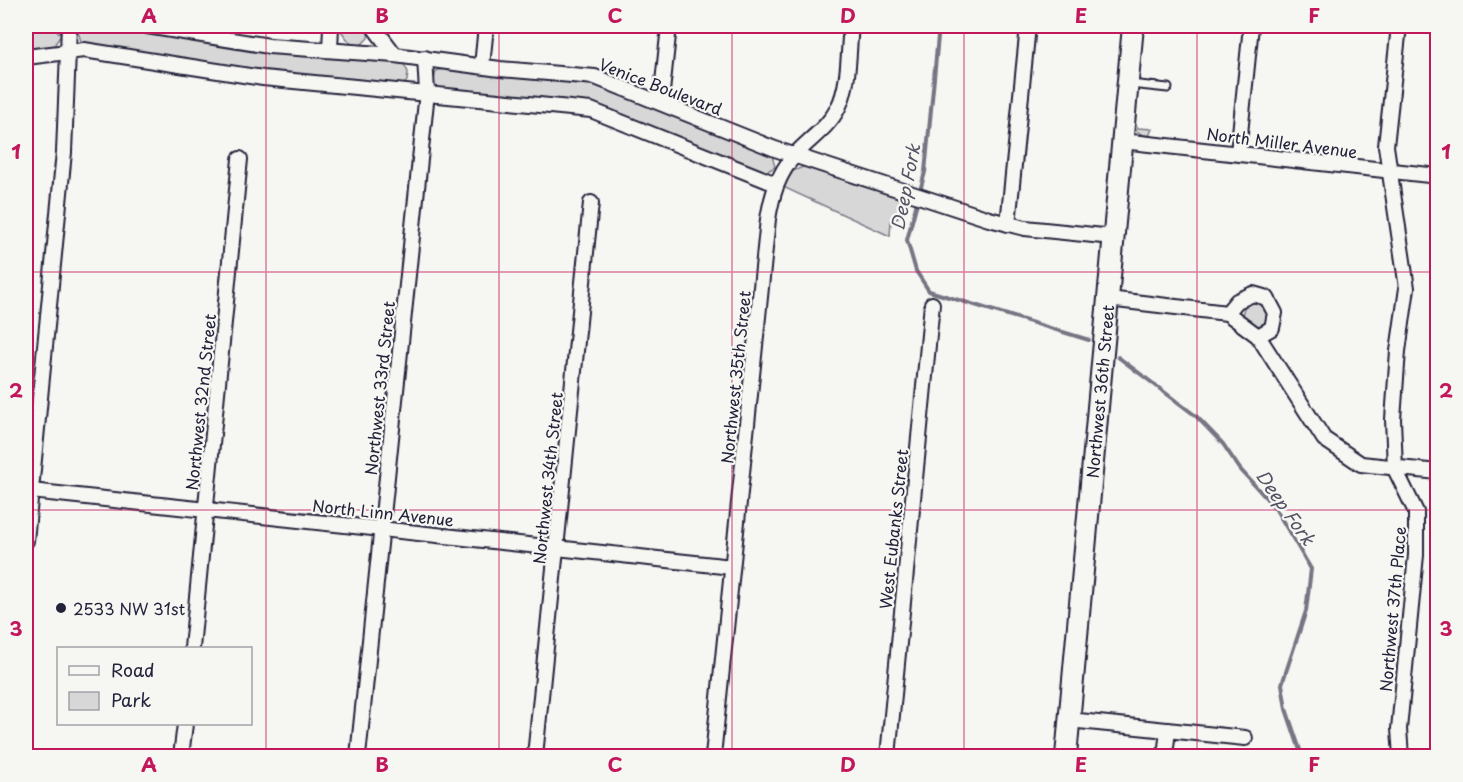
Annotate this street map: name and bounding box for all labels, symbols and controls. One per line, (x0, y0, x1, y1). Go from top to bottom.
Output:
text: A (141, 0, 157, 30)
text: B (375, 0, 389, 30)
text: C (607, 0, 623, 30)
text: D (840, 0, 856, 30)
text: E (1075, 0, 1087, 30)
text: F (1308, 0, 1320, 30)
street label: Venice Boulevard (596, 51, 726, 121)
street label: North Miller Avenue (1205, 121, 1359, 163)
text: 1 (11, 136, 21, 166)
text: 1 (1441, 136, 1451, 166)
water label: Deep Fork (883, 141, 927, 232)
street label: Northwest 35th Street (714, 289, 756, 465)
street label: Northwest 33rd Street (358, 299, 400, 476)
street label: Northwest 36th Street (1080, 303, 1119, 479)
street label: Northwest 32nd Street (179, 312, 221, 492)
text: 2 (9, 375, 23, 405)
text: 2 (1439, 375, 1453, 405)
street label: Northwest 34th Street (526, 390, 568, 565)
street label: West Eubanks Street (873, 447, 913, 610)
water label: Deep Fork (1250, 464, 1322, 551)
street label: North Linn Avenue (311, 493, 455, 531)
street label: Northwest 37th Place (1373, 525, 1411, 693)
place label: 2533 NW 31st (73, 596, 185, 620)
marker: 2533 NW 31st (54, 601, 68, 615)
text: 3 (9, 613, 23, 643)
text: 3 (1439, 613, 1453, 643)
legend (57, 647, 252, 725)
text: Road (111, 656, 155, 683)
text: Park (111, 686, 151, 713)
text: A (141, 749, 157, 779)
text: B (375, 749, 389, 779)
text: C (607, 749, 623, 779)
text: D (840, 749, 856, 779)
text: E (1075, 749, 1087, 779)
text: F (1308, 749, 1320, 779)

